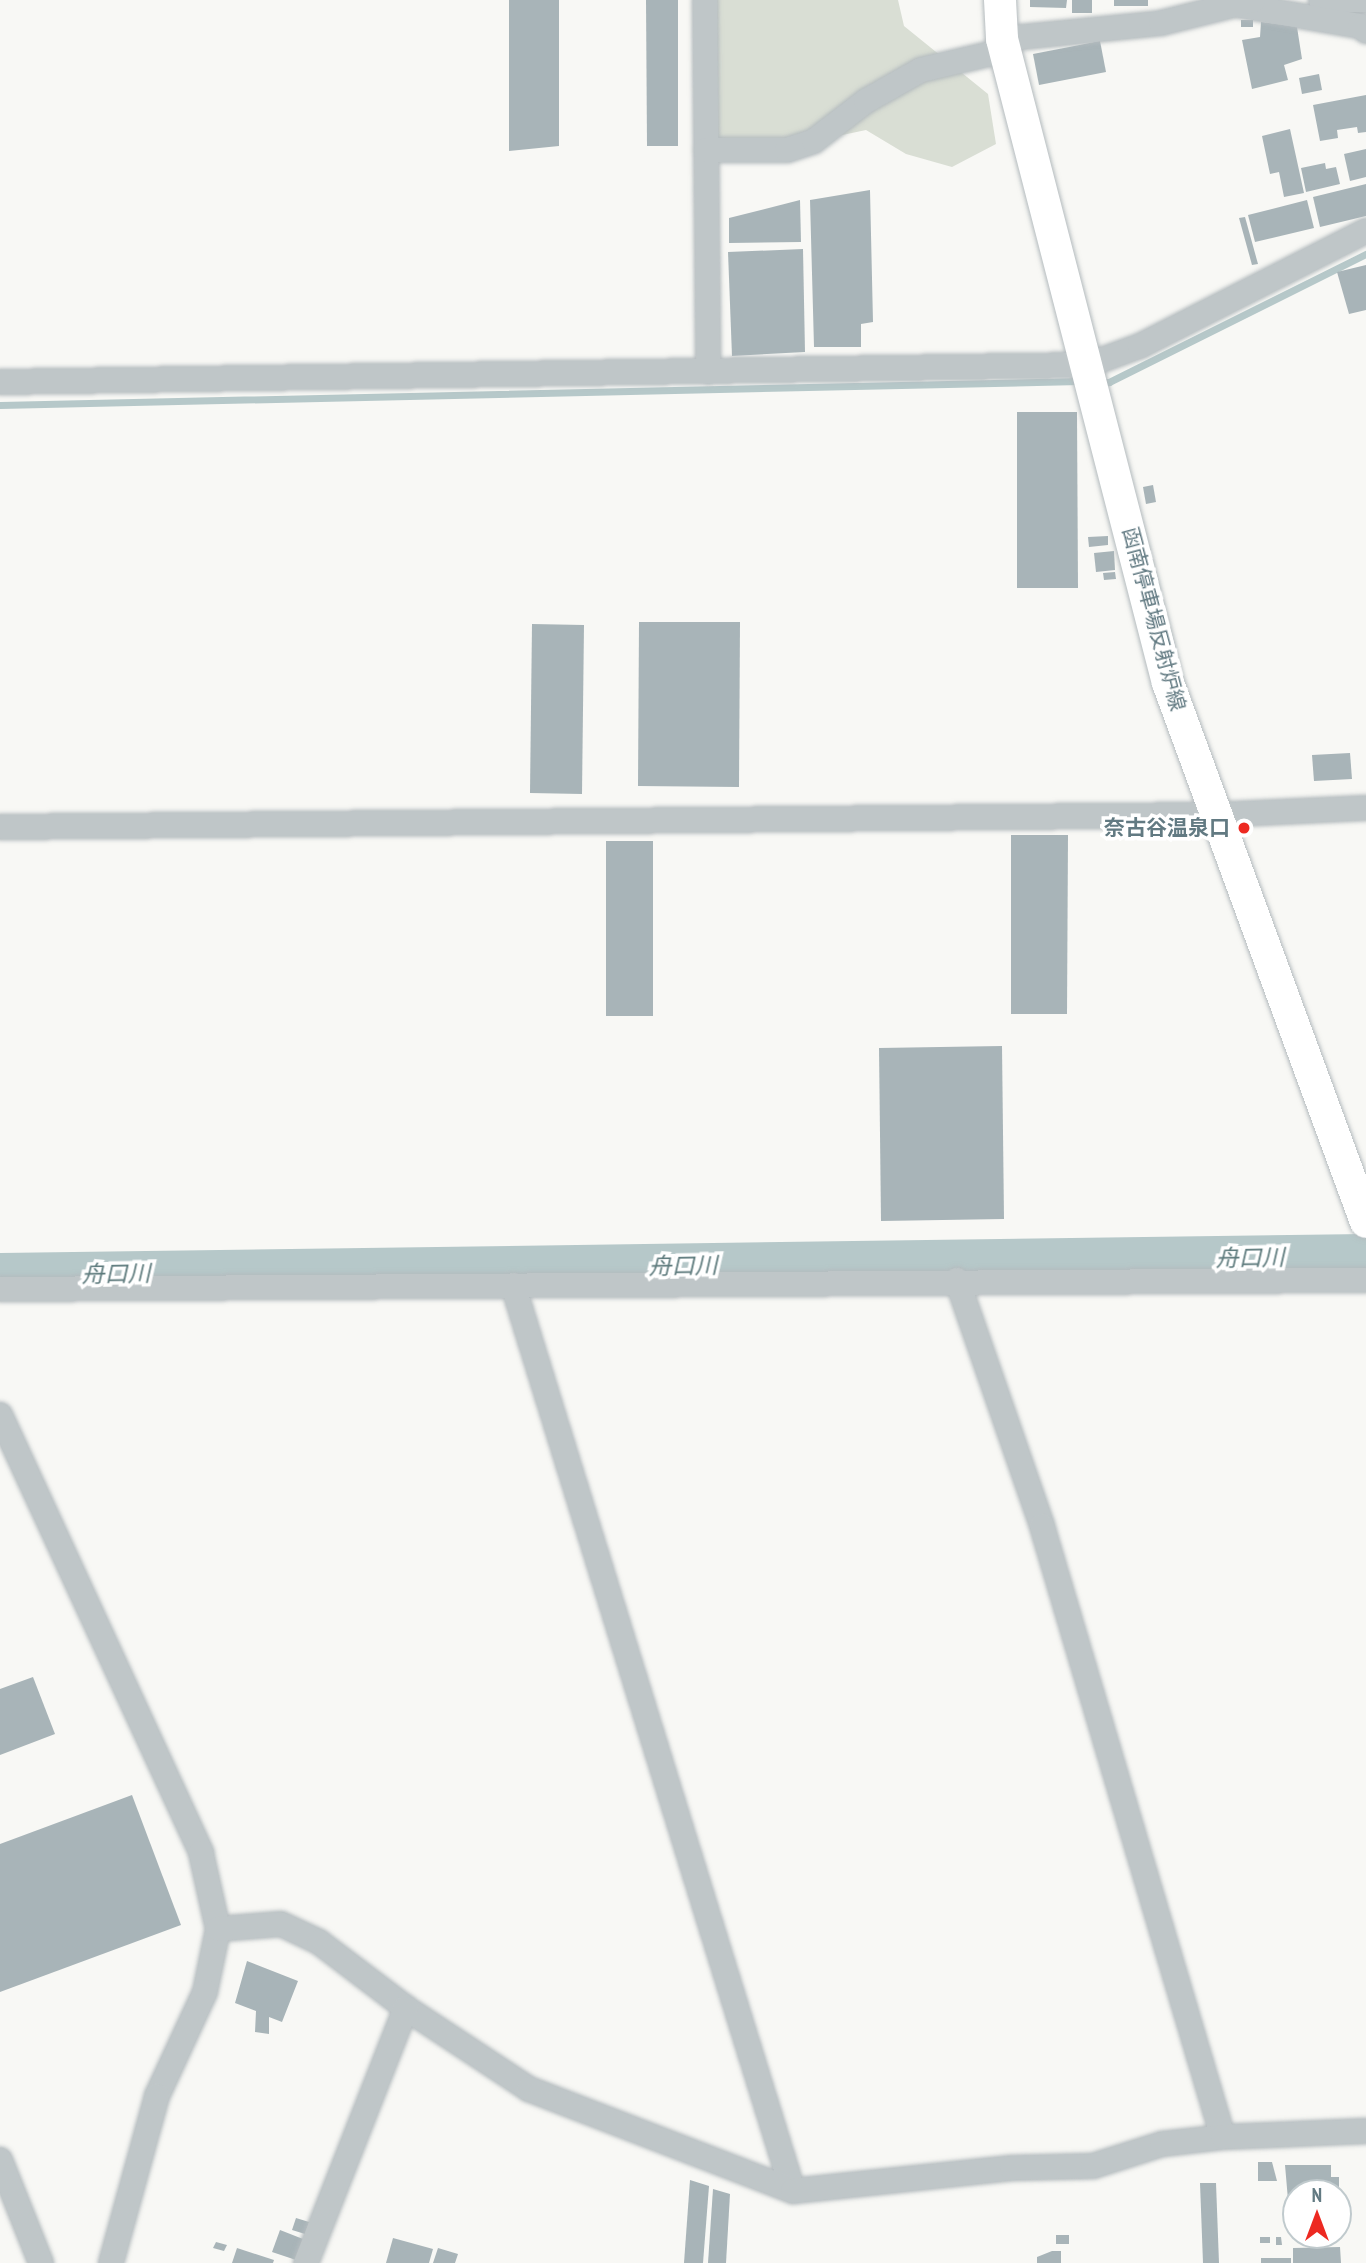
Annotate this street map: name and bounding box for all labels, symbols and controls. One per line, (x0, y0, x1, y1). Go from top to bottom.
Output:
street label: 函南停車場反射炉線 (1117, 524, 1191, 714)
place label: 奈古谷温泉口 (1104, 815, 1230, 841)
marker: 奈古谷温泉口 (1236, 820, 1252, 836)
water label: 舟口川 (1215, 1244, 1285, 1272)
water label: 舟口川 (648, 1252, 718, 1280)
water label: 舟口川 (81, 1260, 151, 1288)
north arrow (1282, 2179, 1352, 2249)
text: N (1312, 2183, 1322, 2207)

